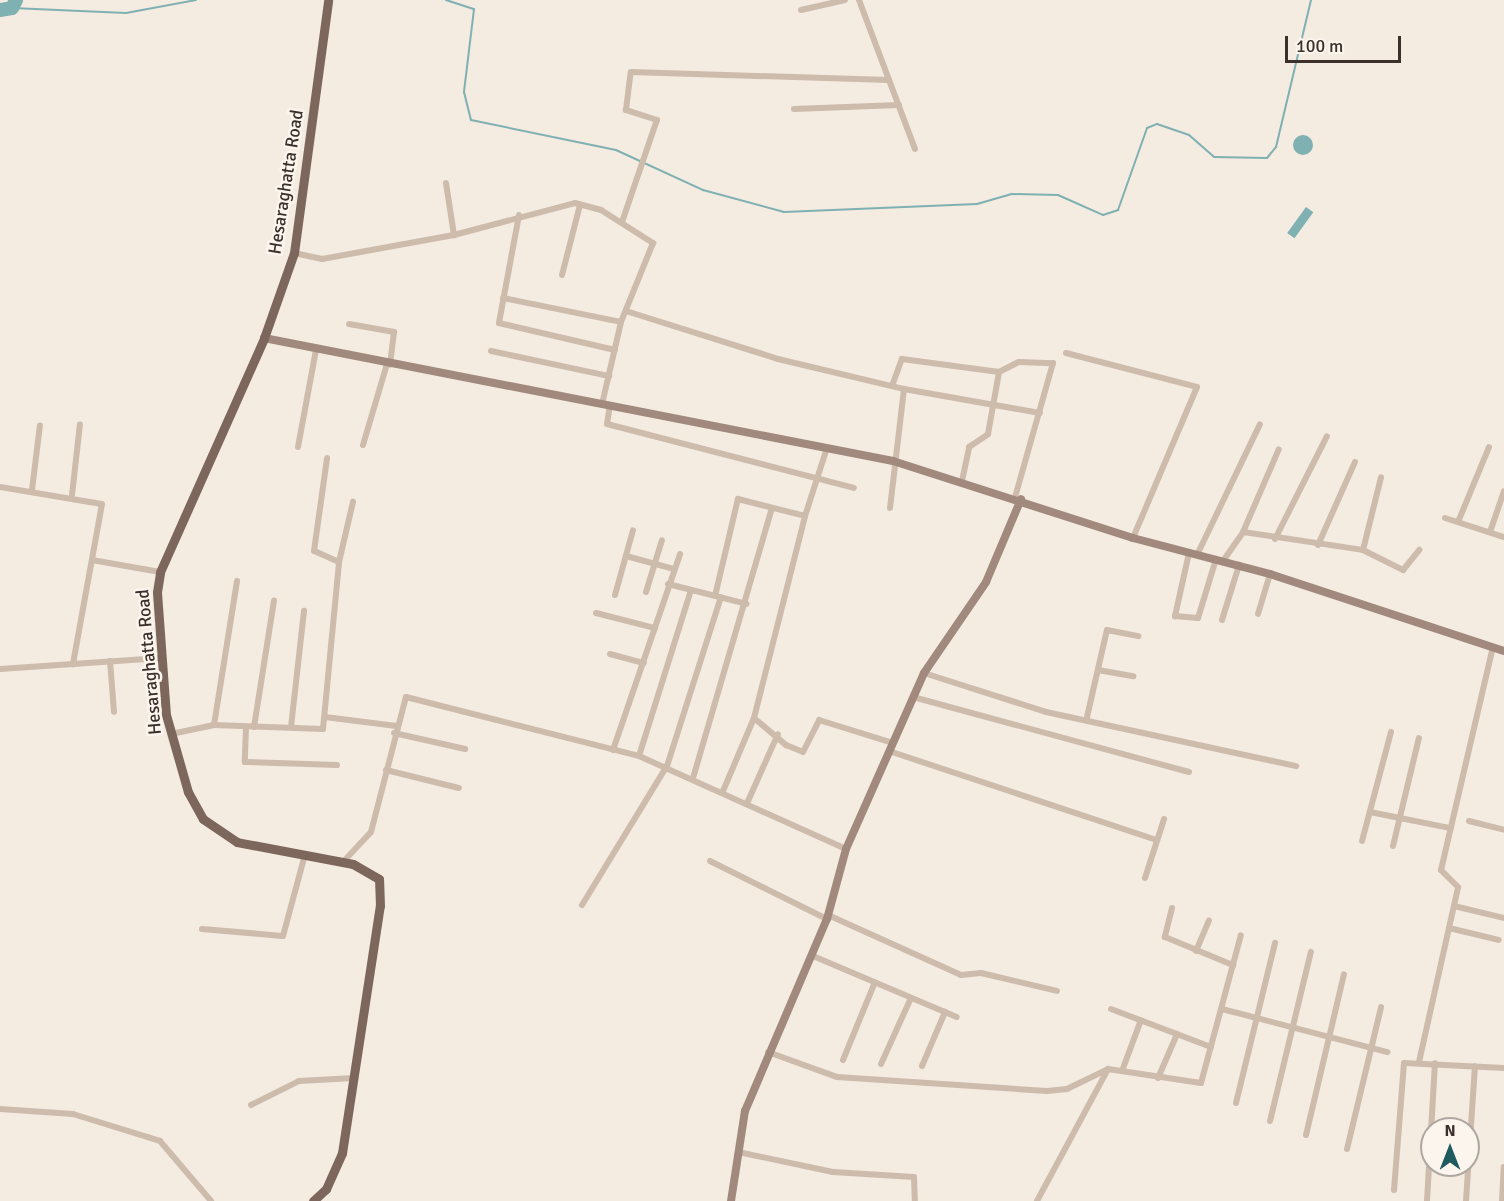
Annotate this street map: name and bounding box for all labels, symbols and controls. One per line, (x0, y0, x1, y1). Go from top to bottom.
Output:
scale bar (1288, 24, 1404, 62)
text: 100 m (1296, 35, 1343, 57)
street label: Hesaraghatta Road (264, 108, 308, 256)
street label: Hesaraghatta Road (132, 588, 166, 736)
north arrow (1420, 1117, 1480, 1177)
text: N (1444, 1121, 1456, 1141)

